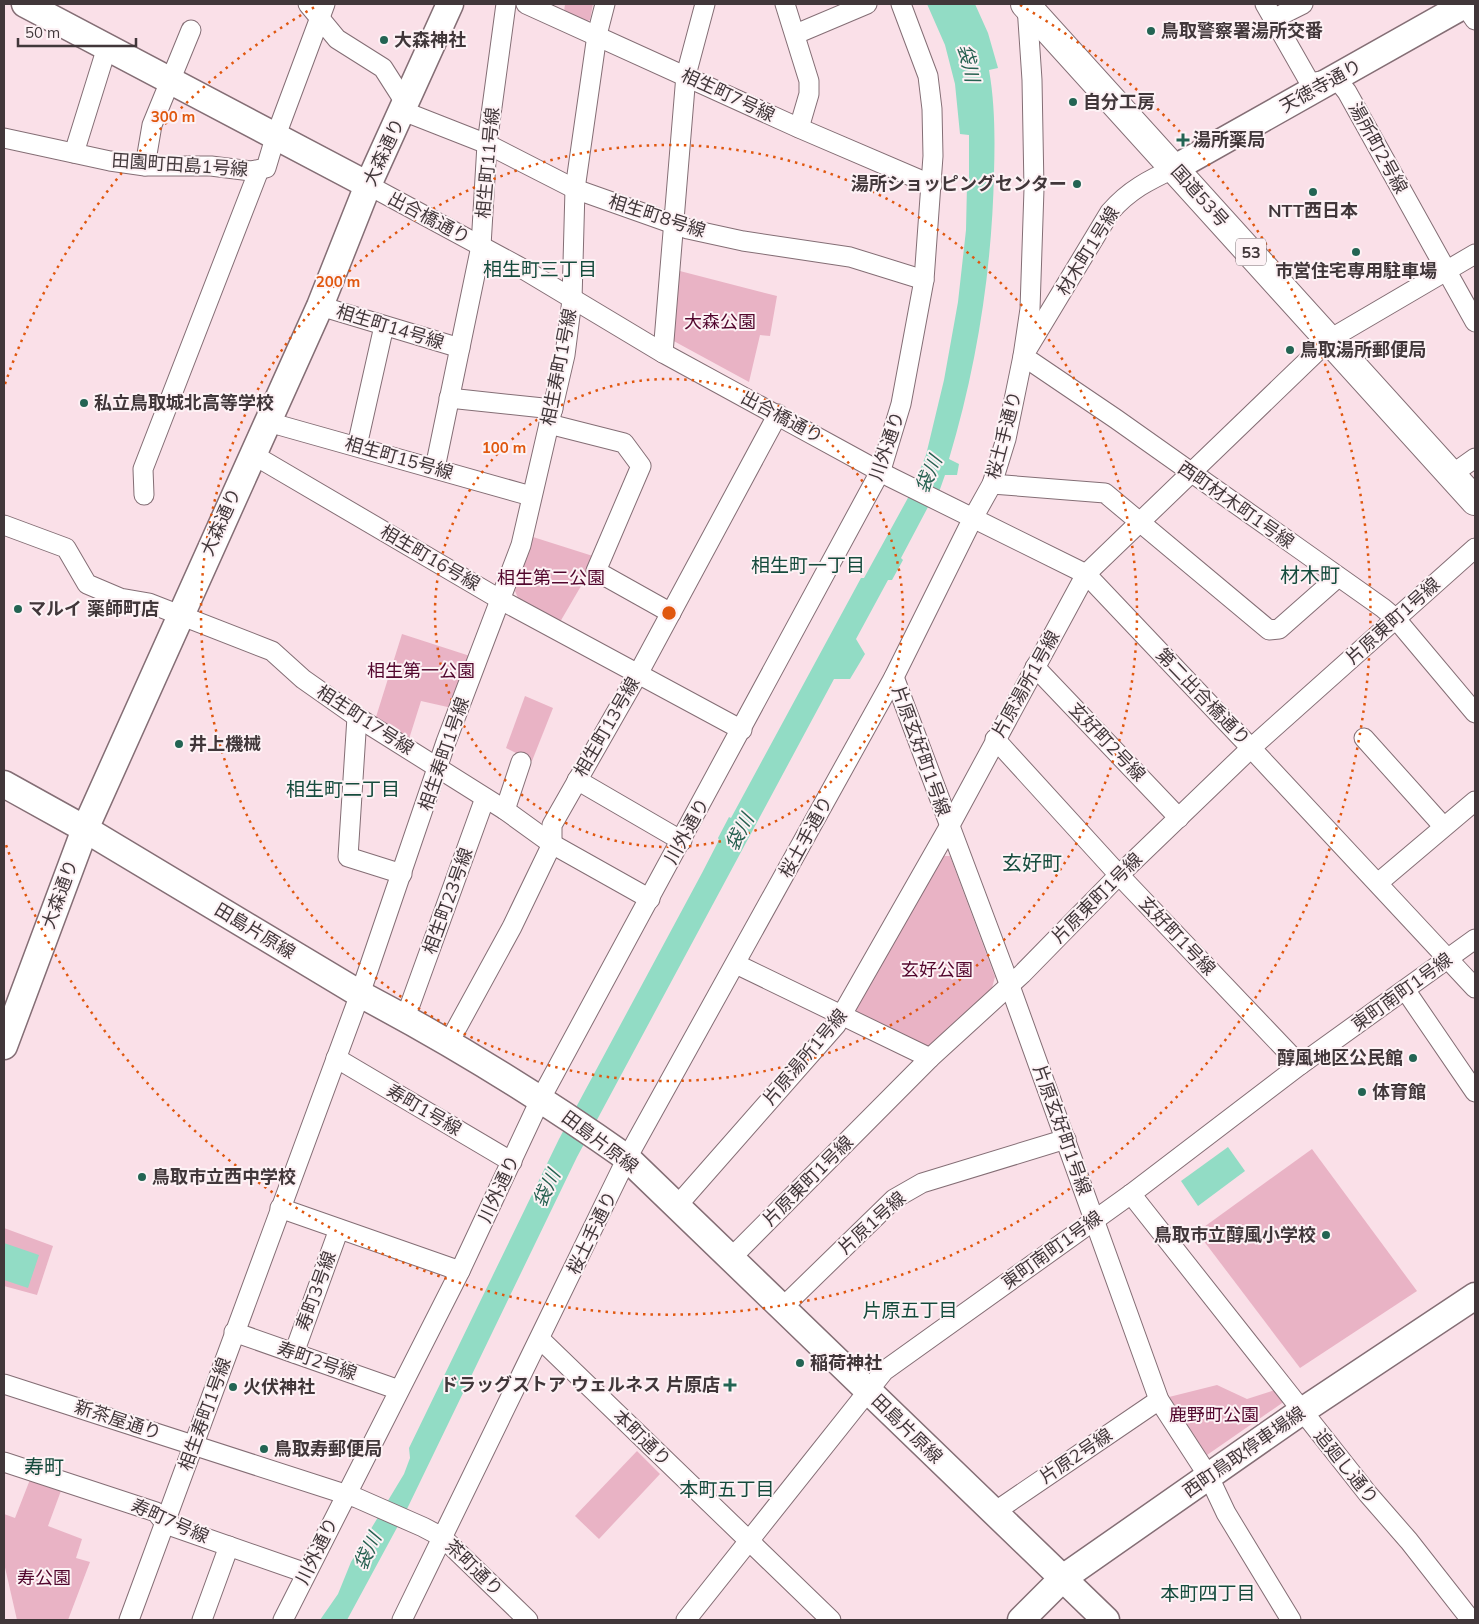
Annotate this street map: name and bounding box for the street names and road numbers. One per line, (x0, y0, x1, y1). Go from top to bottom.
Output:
street label: 天徳寺通り (1276, 54, 1366, 117)
street label: 相生町7号線 (678, 63, 779, 126)
street label: 湯所町2号線 (1344, 98, 1413, 197)
street label: 相生町11号線 (471, 106, 504, 220)
street label: 大森通り (358, 114, 409, 189)
street label: 田園町田島1号線 (111, 148, 249, 181)
street label: 国道53号 (1167, 160, 1234, 231)
street label: 出合橋通り (384, 186, 474, 249)
street label: 相生町8号線 (606, 189, 709, 242)
street label: 材木町1号線 (1051, 202, 1124, 300)
road number: 53 (1236, 238, 1266, 266)
street label: 相生町14号線 (333, 299, 447, 354)
street label: 相生寿町1号線 (536, 306, 581, 427)
street label: 出合橋通り (737, 385, 827, 448)
street label: 桜土手通り (981, 388, 1026, 481)
street label: 川外通り (864, 408, 909, 484)
street label: 相生町15号線 (342, 431, 456, 484)
street label: 西町材木町1号線 (1174, 456, 1299, 553)
street label: 大森通り (195, 484, 246, 559)
street label: 相生町16号線 (376, 520, 484, 595)
street label: 片原東町1号線 (1341, 572, 1445, 669)
street label: 片原湯所1号線 (987, 626, 1064, 741)
street label: 第二出合橋通り (1151, 643, 1255, 750)
street label: 相生町13号線 (569, 673, 644, 781)
street label: 相生町17号線 (312, 680, 418, 760)
street label: 片原玄好町1号線 (887, 683, 956, 819)
street label: 相生寿町1号線 (413, 694, 474, 814)
street label: 玄好町2号線 (1064, 697, 1151, 786)
street label: 桜土手通り (774, 792, 837, 882)
street label: 川外通り (659, 794, 714, 868)
street label: 相生町23号線 (418, 844, 477, 957)
street label: 片原東町1号線 (1047, 848, 1147, 948)
street label: 大森通り (36, 856, 83, 932)
street label: 玄好町1号線 (1134, 891, 1221, 980)
street label: 田島片原線 (211, 898, 300, 964)
street label: 東町南町1号線 (1347, 947, 1457, 1036)
street label: 片原湯所1号線 (758, 1004, 852, 1110)
street label: 片原玄好町1号線 (1028, 1062, 1097, 1198)
street label: 寿町1号線 (383, 1079, 466, 1140)
street label: 田島片原線 (557, 1105, 643, 1178)
street label: 片原東町1号線 (758, 1131, 858, 1231)
street label: 川外通り (473, 1151, 524, 1226)
street label: 片原1号線 (833, 1186, 910, 1259)
street label: 桜土手通り (561, 1187, 622, 1278)
street label: 東町南町1号線 (997, 1205, 1107, 1294)
street label: 寿町3号線 (291, 1248, 340, 1334)
street label: 寿町2号線 (274, 1336, 360, 1385)
street label: 相生寿町1号線 (173, 1354, 236, 1474)
street label: 田島片原線 (867, 1389, 948, 1468)
street label: 新茶屋通り (72, 1395, 165, 1444)
street label: 西町鳥取停車場線 (1178, 1401, 1309, 1502)
street label: 本町通り (608, 1404, 676, 1471)
street label: 片原2号線 (1035, 1423, 1116, 1488)
street label: 追廻し通り (1309, 1424, 1384, 1509)
street label: 寿町7号線 (128, 1493, 213, 1548)
street label: 川外通り (290, 1513, 343, 1588)
street label: 茶町通り (440, 1534, 508, 1601)

